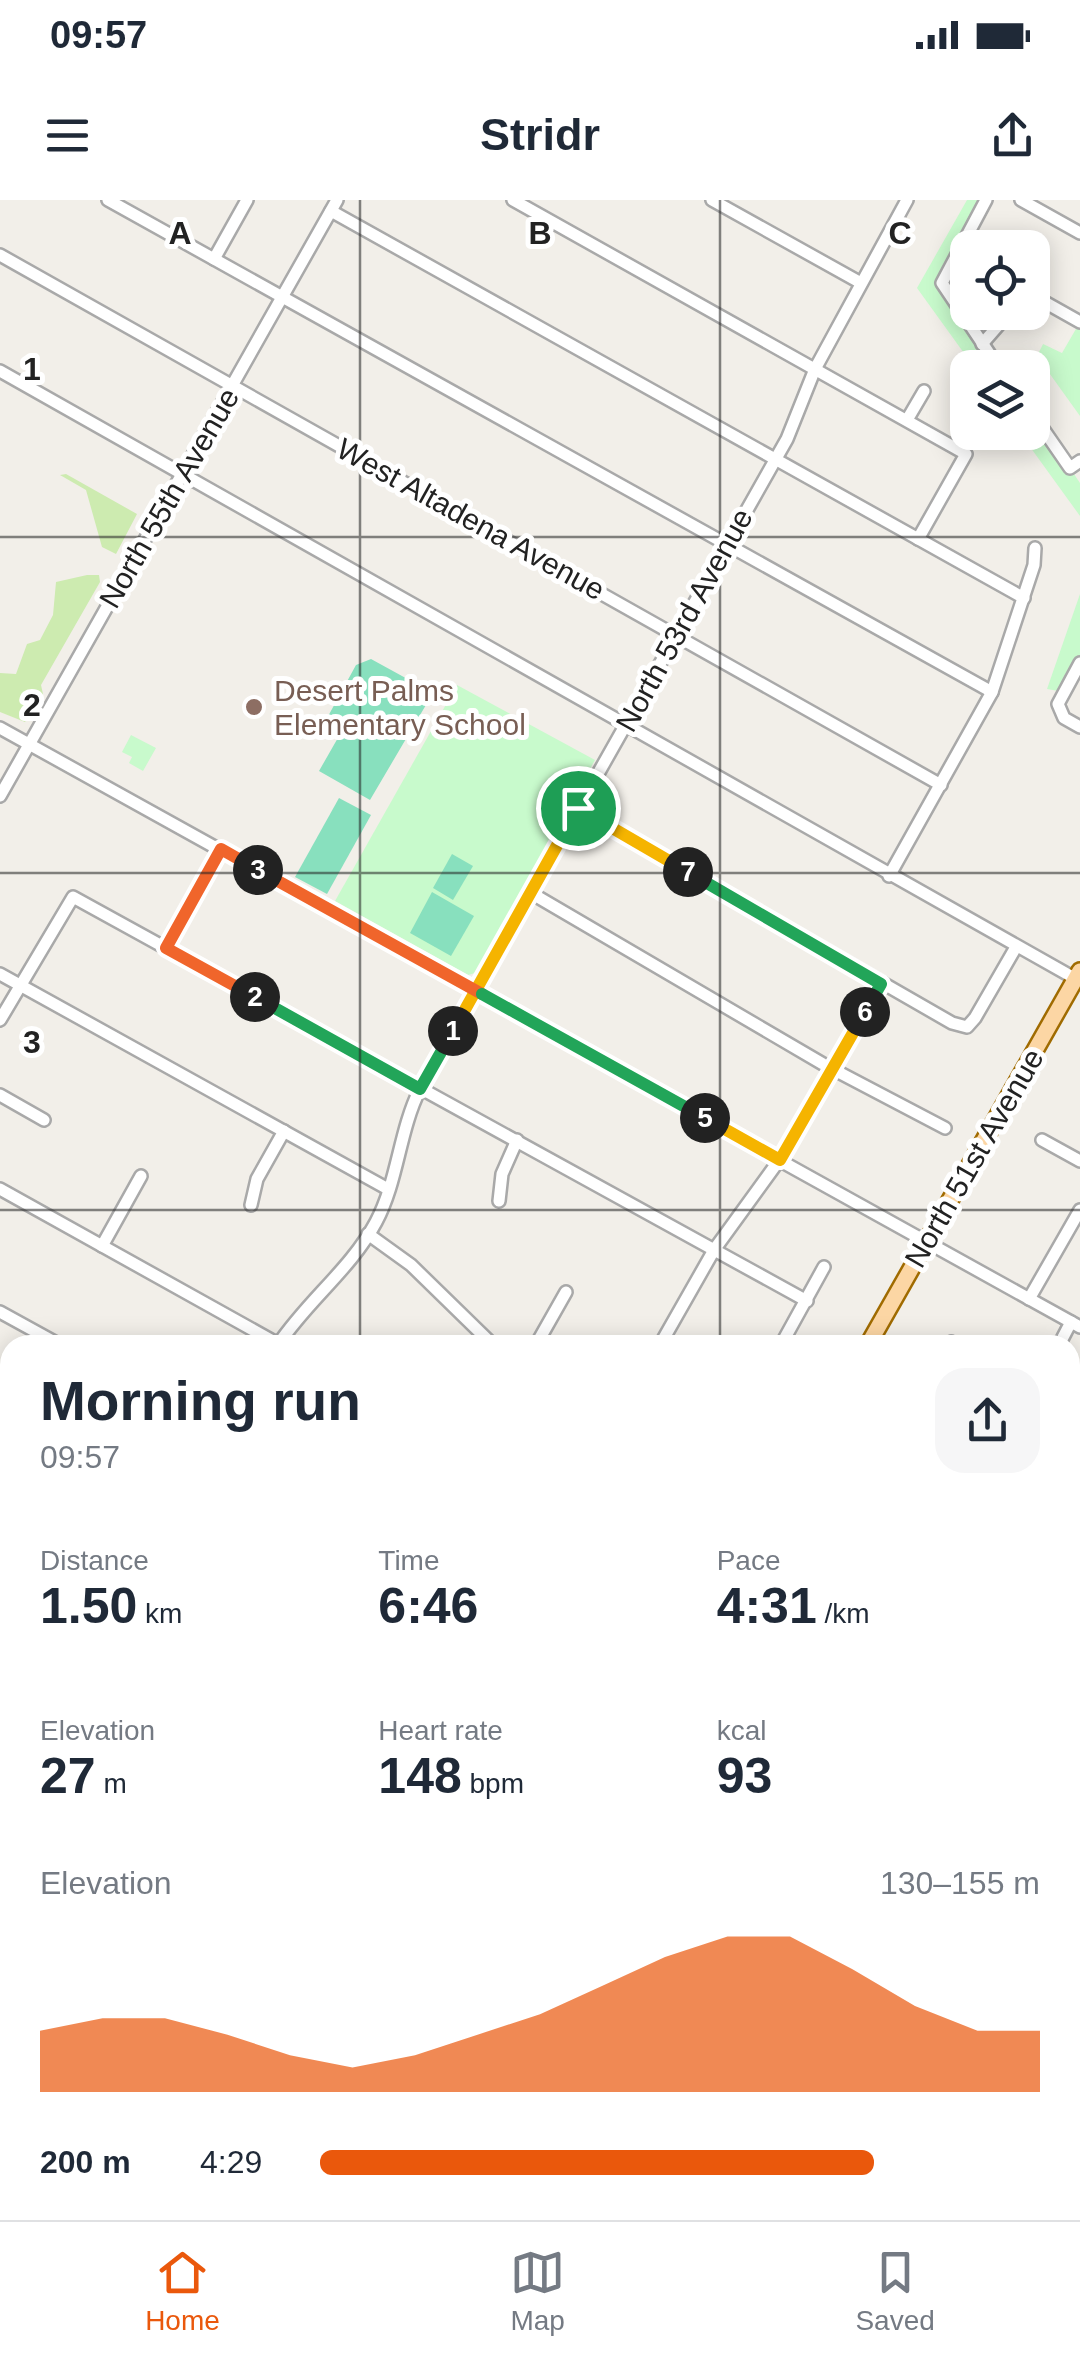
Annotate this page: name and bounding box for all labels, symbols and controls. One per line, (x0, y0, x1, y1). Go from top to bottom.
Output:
text: 09:57 (50, 14, 147, 56)
icon: menu (40, 108, 95, 163)
icon: share (985, 108, 1040, 163)
text: Stridr (480, 109, 600, 160)
text: A (168, 215, 192, 251)
text: B (528, 215, 552, 251)
text: C (888, 215, 912, 251)
map controls (950, 230, 1050, 450)
button: locate (950, 230, 1050, 330)
button: layers (950, 350, 1050, 450)
text: 1 (23, 351, 41, 387)
street label: North 55th Avenue (93, 382, 245, 614)
street label: West Altadena Avenue (331, 432, 611, 606)
street label: North 53rd Avenue (609, 503, 759, 737)
place label: Desert Palms Elementary School (274, 674, 526, 741)
text: 2 (23, 687, 41, 723)
marker: Desert Palms Elementary School (243, 696, 265, 718)
pin (536, 766, 621, 851)
icon: arrive (551, 781, 606, 836)
pin: 3 (233, 845, 283, 895)
pin: 7 (663, 847, 713, 897)
text: 3 (250, 854, 266, 885)
text: 7 (680, 856, 696, 887)
pin: 2 (230, 972, 280, 1022)
text: 2 (247, 981, 263, 1012)
pin: 6 (840, 987, 890, 1037)
text: 6 (857, 996, 873, 1027)
pin: 1 (428, 1006, 478, 1056)
text: 1 (445, 1015, 461, 1046)
text: 3 (23, 1024, 41, 1060)
street label: North 51st Avenue (898, 1043, 1050, 1273)
pin: 5 (680, 1093, 730, 1143)
text: 5 (697, 1102, 713, 1133)
button: share (935, 1368, 1040, 1473)
text: Morning run (40, 1370, 361, 1432)
text: 09:57 (40, 1439, 120, 1475)
text: Distance (40, 1545, 149, 1576)
text: Time (378, 1545, 440, 1576)
text: Pace (717, 1545, 780, 1576)
text: 1.50 (40, 1578, 137, 1634)
text: 6:46 (378, 1578, 478, 1634)
text: 4:31 (717, 1578, 817, 1634)
text: km (137, 1598, 182, 1629)
text: /km (817, 1598, 870, 1629)
text: Elevation (40, 1715, 155, 1746)
text: Heart rate (378, 1715, 503, 1746)
text: kcal (717, 1715, 766, 1746)
text: 27 (40, 1748, 96, 1804)
text: 148 (378, 1748, 462, 1804)
text: 93 (717, 1748, 772, 1804)
text: m (96, 1768, 127, 1799)
text: bpm (462, 1768, 524, 1799)
text: Elevation (40, 1865, 172, 1901)
text: 130–155 m (880, 1865, 1040, 1901)
text: 200 m (40, 2144, 131, 2180)
text: 4:29 (200, 2144, 262, 2180)
tab: Home (145, 2245, 220, 2337)
tab: Map (510, 2245, 565, 2337)
tab: Saved (855, 2245, 935, 2337)

